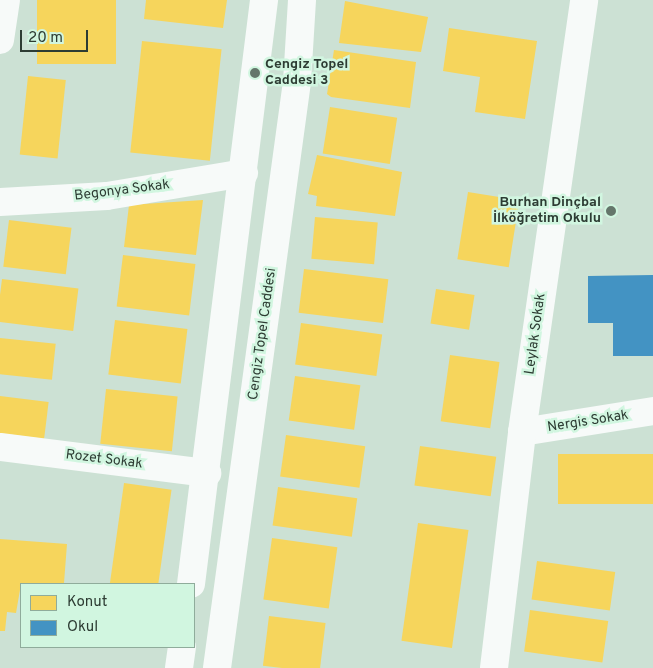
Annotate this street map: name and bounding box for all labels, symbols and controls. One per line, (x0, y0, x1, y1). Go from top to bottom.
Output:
scale bar (22, 20, 90, 52)
text: 20 m (28, 29, 63, 48)
place label: Cengiz Topel Caddesi 3 (265, 57, 348, 90)
marker: Cengiz Topel Caddesi 3 (249, 67, 261, 79)
street label: Begonya Sokak (73, 177, 171, 205)
place label: Burhan Dinçbal İlköğretim Okulu (493, 195, 601, 228)
marker: Burhan Dinçbal İlköğretim Okulu (605, 205, 617, 217)
street label: Cengiz Topel Caddesi (245, 267, 281, 401)
street label: Leylak Sokak (522, 292, 550, 376)
street label: Nergis Sokak (546, 407, 630, 437)
street label: Rozet Sokak (65, 447, 143, 473)
legend (20, 583, 195, 648)
text: Konut (67, 593, 107, 612)
text: Okul (67, 618, 98, 637)

